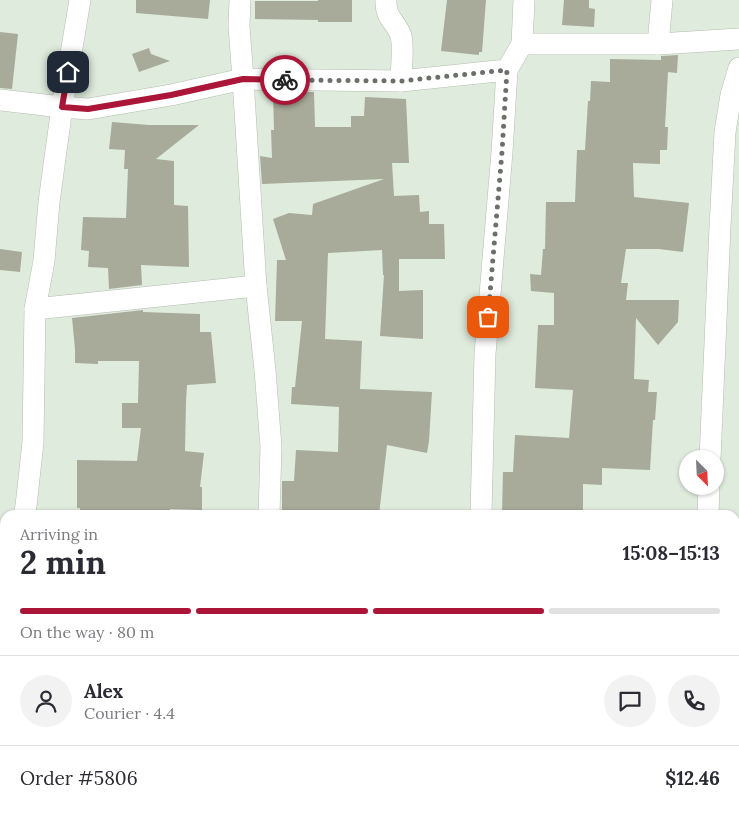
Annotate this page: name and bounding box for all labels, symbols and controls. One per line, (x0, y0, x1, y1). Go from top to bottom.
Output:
pin (47, 51, 89, 93)
courier (260, 55, 310, 105)
icon: home (54, 58, 82, 86)
icon: bike (271, 66, 299, 94)
pin (467, 296, 509, 338)
icon: bag (474, 303, 502, 331)
north arrow (679, 450, 724, 495)
map controls (679, 450, 724, 495)
text: Arriving in (20, 524, 98, 544)
text: 15:08–15:13 (623, 541, 720, 565)
text: 2 min (20, 542, 106, 583)
text: On the way · 80 m (20, 622, 154, 642)
button: person (20, 675, 72, 727)
button: chat (604, 675, 656, 727)
button: phone (668, 675, 720, 727)
text: Alex (84, 679, 123, 703)
text: Courier · 4.4 (84, 703, 175, 723)
text: Order #5806 (20, 766, 138, 790)
text: $12.46 (665, 766, 720, 790)

